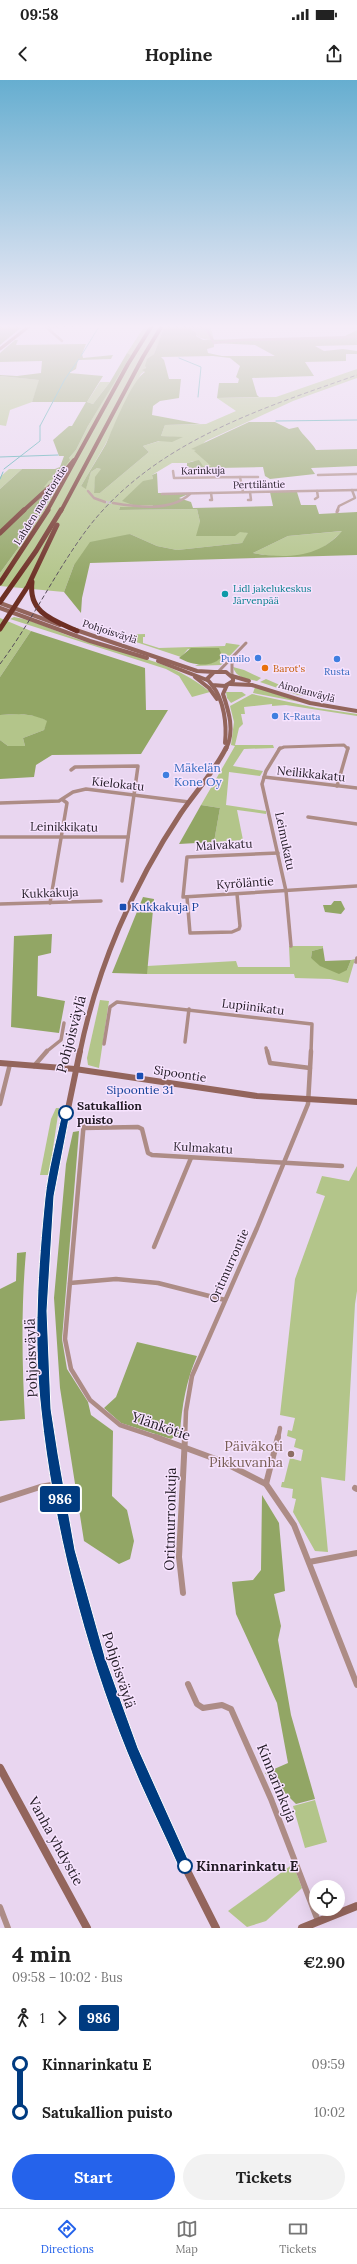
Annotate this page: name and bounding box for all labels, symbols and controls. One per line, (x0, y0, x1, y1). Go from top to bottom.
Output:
text: 09:58 (20, 5, 59, 24)
icon: back (12, 43, 34, 65)
text: Hopline (145, 43, 212, 66)
icon: share (323, 43, 345, 65)
street label: Lahden moottoritie (11, 463, 70, 547)
street label: Karinkuja (181, 464, 225, 477)
street label: Perttiläntie (233, 478, 286, 491)
place label: Lidl jakelukeskus Järvenpää (232, 582, 312, 607)
marker: Lidl jakelukeskus Järvenpää (220, 589, 230, 599)
street label: Pohjoisväylä (81, 617, 139, 646)
place label: Puuilo (221, 652, 250, 665)
marker: Puuilo (253, 653, 263, 663)
marker: Rusta (332, 654, 342, 664)
place label: Barot's (273, 662, 305, 675)
marker: Barot's (260, 663, 270, 673)
place label: Rusta (324, 665, 350, 678)
street label: Ainolanväylä (276, 677, 337, 705)
place label: K-Rauta (283, 710, 321, 723)
marker: K-Rauta (270, 711, 280, 721)
place label: Mäkelän Kone Oy (174, 760, 223, 789)
street label: Neilikkakatu (276, 762, 346, 785)
marker: Mäkelän Kone Oy (161, 770, 171, 780)
street label: Kielokatu (91, 773, 145, 794)
street label: Leimukatu (272, 810, 299, 871)
street label: Leinikkikatu (30, 818, 98, 835)
street label: Malvakatu (195, 836, 253, 853)
street label: Kyröläntie (216, 873, 275, 892)
street label: Kukkakuja (21, 884, 79, 901)
place label: Kukkakuja P (131, 899, 199, 914)
marker: Kukkakuja P (118, 902, 128, 912)
street label: Pohjoisväylä (52, 993, 90, 1075)
street label: Lupiinikatu (221, 995, 285, 1018)
street label: Sipoontie (153, 1062, 208, 1085)
marker: Sipoontie 31 (135, 1071, 145, 1081)
place label: Sipoontie 31 (106, 1082, 174, 1097)
place label: Satukallion puisto (77, 1098, 142, 1127)
marker: Satukallion puisto (58, 1105, 74, 1121)
street label: Kulmakatu (173, 1138, 233, 1157)
street label: Oritmurrontie (205, 1226, 252, 1305)
street label: Pohjoisväylä (21, 1318, 41, 1398)
street label: Ylänkötie (128, 1407, 193, 1445)
place label: Päiväkoti Pikkuvanha (209, 1437, 283, 1471)
marker: Päiväkoti Pikkuvanha (286, 1449, 296, 1459)
street label: Oritmurronkuja (160, 1467, 180, 1571)
line badge: 986 (37, 1486, 83, 1512)
text: 986 (48, 1490, 72, 1508)
street label: Pohjoisväylä (98, 1629, 140, 1711)
street label: Kinnarinkuja (253, 1741, 301, 1825)
street label: Vanha yhdystie (24, 1793, 88, 1889)
place label: Kinnarinkatu E (196, 1857, 299, 1875)
marker: Kinnarinkatu E (177, 1858, 193, 1874)
map controls (309, 1880, 345, 1916)
button: locate (309, 1880, 345, 1916)
text: 4 min (12, 1940, 71, 1968)
text: €2.90 (303, 1953, 345, 1972)
text: 09:58 – 10:02 · Bus (12, 1969, 123, 1986)
icon: walk (12, 2007, 34, 2029)
icon: forward (51, 2007, 73, 2029)
text: 986 (87, 2009, 111, 2027)
text: 1 (40, 2010, 45, 2027)
text: Kinnarinkatu E (42, 2055, 152, 2074)
text: 09:59 (312, 2056, 345, 2073)
text: Satukallion puisto (42, 2103, 172, 2122)
text: 10:02 (314, 2104, 345, 2121)
button: Start (12, 2154, 175, 2200)
button: Tickets (183, 2154, 345, 2200)
tab: Directions (41, 2218, 94, 2256)
tab: Map (175, 2218, 198, 2256)
tab: Tickets (279, 2218, 316, 2256)

